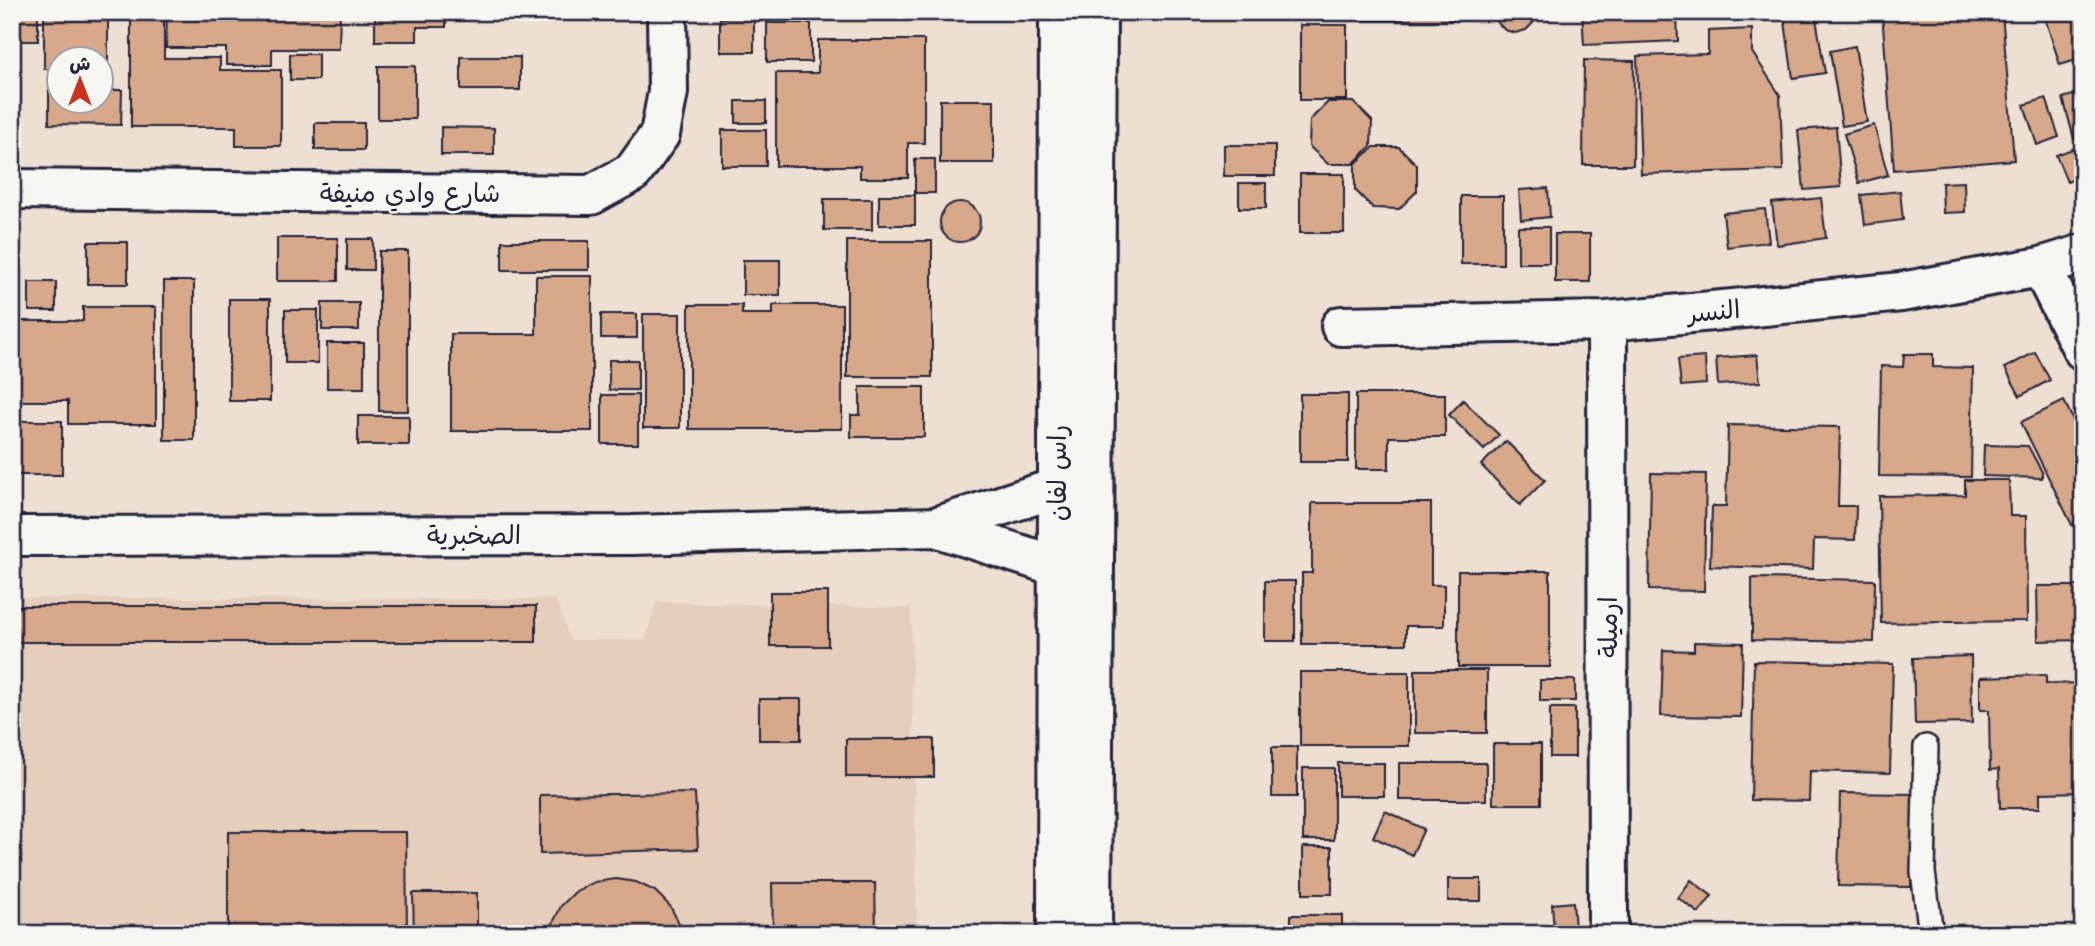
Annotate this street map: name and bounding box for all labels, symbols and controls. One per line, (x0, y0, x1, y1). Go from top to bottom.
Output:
north arrow (46, 46, 116, 116)
text: ش (70, 51, 91, 76)
street label: شارع وادي منيفة (320, 175, 500, 212)
street label: النسر (1684, 291, 1742, 330)
street label: راس لفان (1039, 425, 1074, 521)
street label: الصخبرية (427, 517, 521, 552)
street label: ارميلة (1590, 596, 1625, 658)

